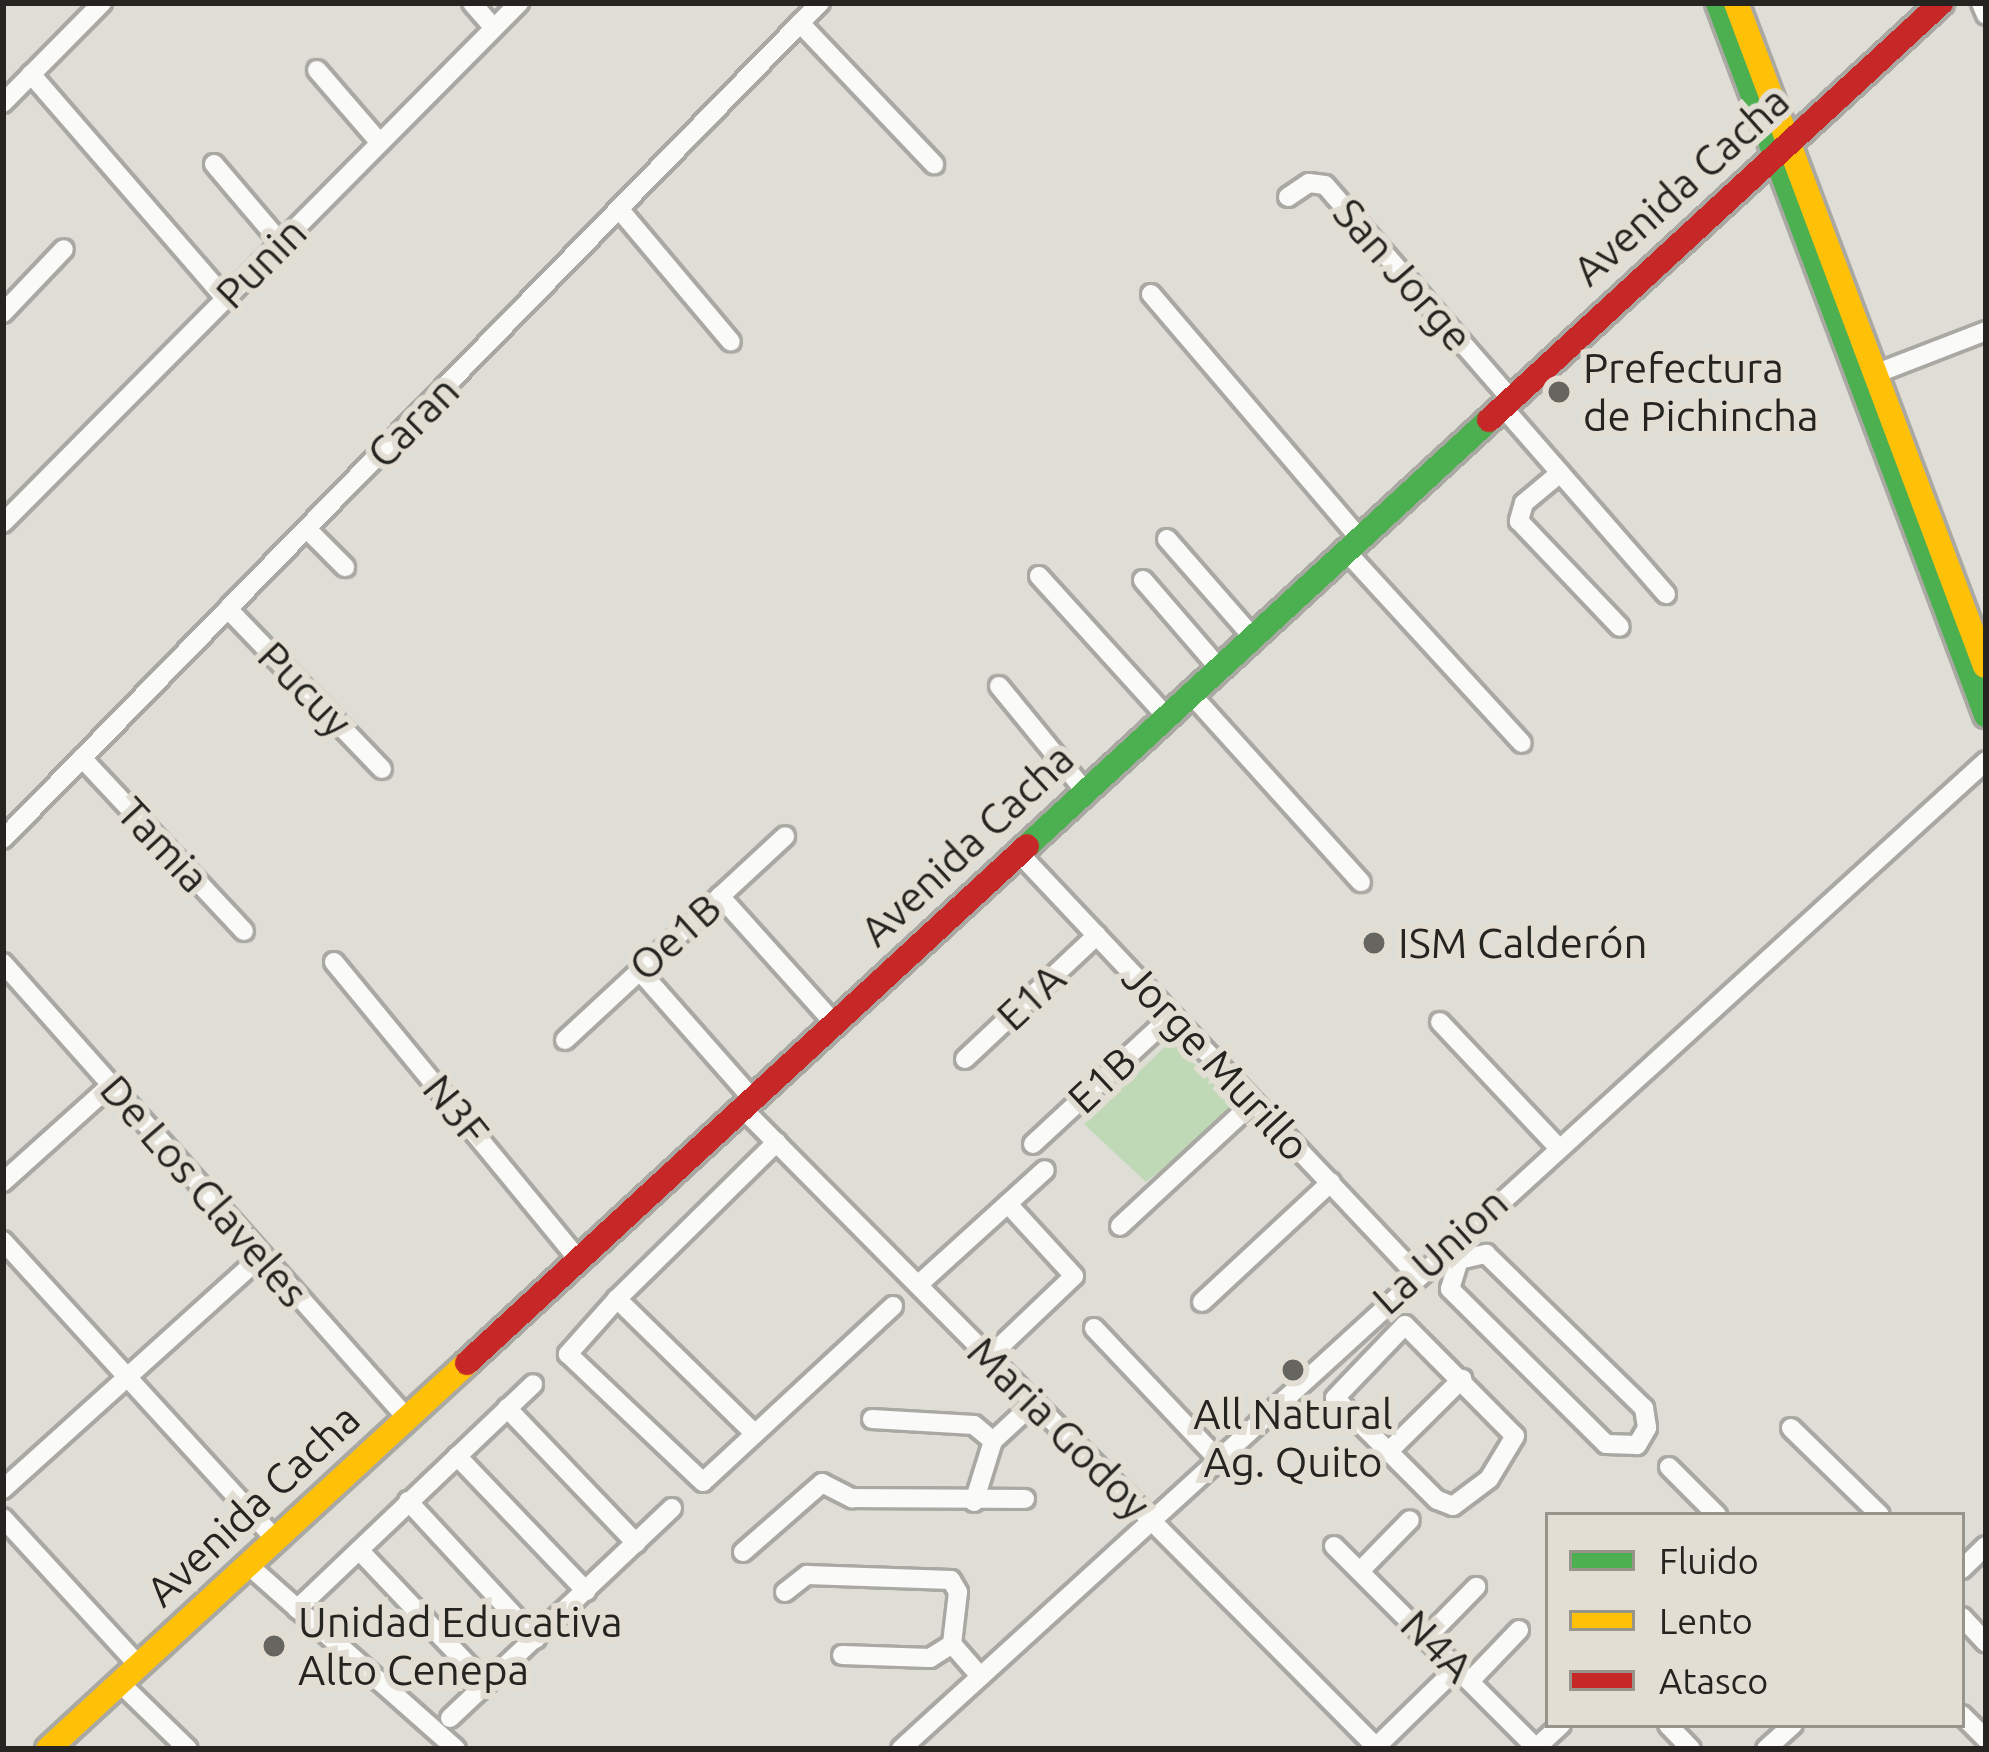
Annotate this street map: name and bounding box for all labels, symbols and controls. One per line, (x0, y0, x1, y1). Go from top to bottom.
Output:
street label: Avenida Cacha (1563, 76, 1799, 296)
street label: San Jorge (1323, 188, 1483, 362)
street label: Punin (205, 207, 317, 319)
place label: Prefectura de Pichincha (1583, 343, 1818, 442)
street label: Caran (357, 366, 469, 478)
marker: Prefectura de Pichincha (1546, 379, 1572, 405)
street label: Pucuy (248, 631, 362, 747)
street label: Avenida Cacha (850, 734, 1084, 956)
street label: Tamia (107, 787, 219, 903)
street label: Oe1B (619, 883, 731, 991)
place label: ISM Calderón (1398, 918, 1647, 968)
marker: ISM Calderón (1361, 930, 1387, 956)
street label: E1A (987, 953, 1075, 1041)
street label: Jorge Murillo (1112, 953, 1320, 1171)
street label: E1B (1058, 1036, 1146, 1124)
street label: De Los Claveles (90, 1065, 318, 1317)
street label: N3F (413, 1065, 499, 1155)
street label: La Union (1362, 1177, 1518, 1325)
street label: Maria Godoy (957, 1326, 1161, 1530)
marker: All Natural Ag. Quito (1280, 1357, 1306, 1383)
place label: All Natural Ag. Quito (1193, 1389, 1393, 1488)
street label: Avenida Cacha (136, 1394, 370, 1616)
legend (1545, 1512, 1965, 1728)
text: Fluido (1659, 1540, 1759, 1581)
place label: Unidad Educativa Alto Cenepa (298, 1597, 623, 1696)
street label: N4A (1391, 1600, 1483, 1692)
text: Lento (1659, 1600, 1753, 1641)
marker: Unidad Educativa Alto Cenepa (261, 1633, 287, 1659)
text: Atasco (1659, 1660, 1768, 1701)

